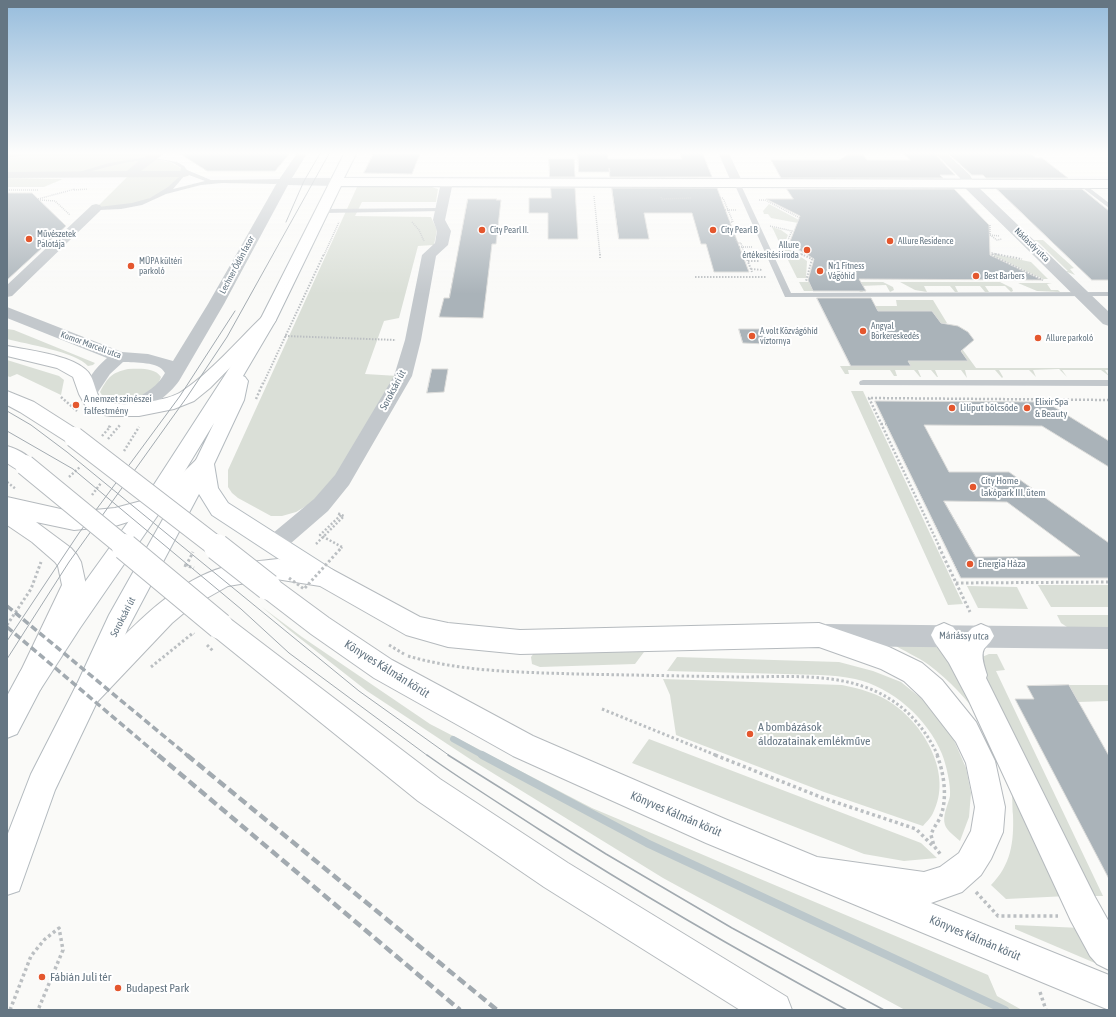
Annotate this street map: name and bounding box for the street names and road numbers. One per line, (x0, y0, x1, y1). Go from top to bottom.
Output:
street label: Nádasdy utca (1012, 226, 1052, 264)
street label: Lechner Ödön fasor (217, 234, 257, 296)
street label: Komor Marcell utca (59, 329, 123, 361)
street label: Soroksári út (378, 368, 408, 412)
street label: Soroksári út (108, 595, 138, 639)
street label: Máriássy utca (939, 630, 989, 642)
street label: Könyves Kálmán körút (342, 637, 432, 701)
street label: Könyves Kálmán körút (628, 788, 724, 840)
street label: Könyves Kálmán körút (927, 912, 1023, 964)

